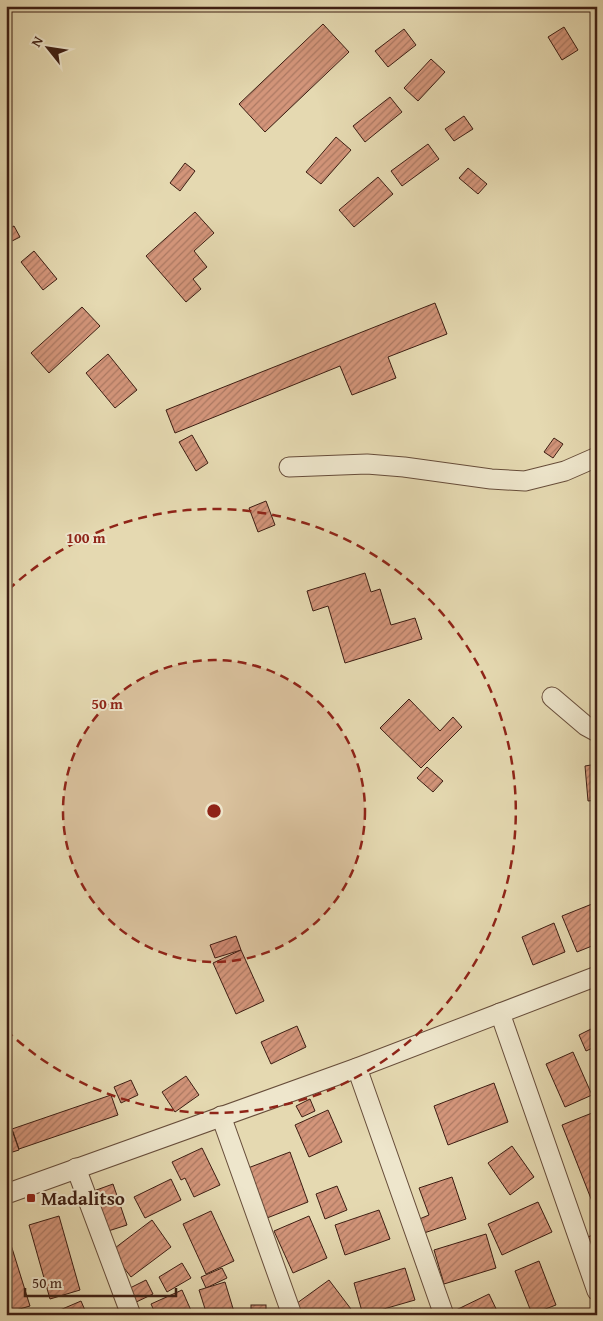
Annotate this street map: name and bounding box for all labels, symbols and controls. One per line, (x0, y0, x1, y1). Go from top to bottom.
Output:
north arrow (22, 22, 72, 72)
text: N (26, 32, 48, 51)
text: 100 m (66, 527, 106, 548)
text: 50 m (91, 693, 123, 714)
centre of rings (205, 802, 223, 820)
place label: Madalitso (41, 1184, 125, 1212)
marker: Madalitso (25, 1192, 37, 1204)
scale bar (25, 1266, 176, 1298)
text: 50 m (32, 1272, 63, 1293)

